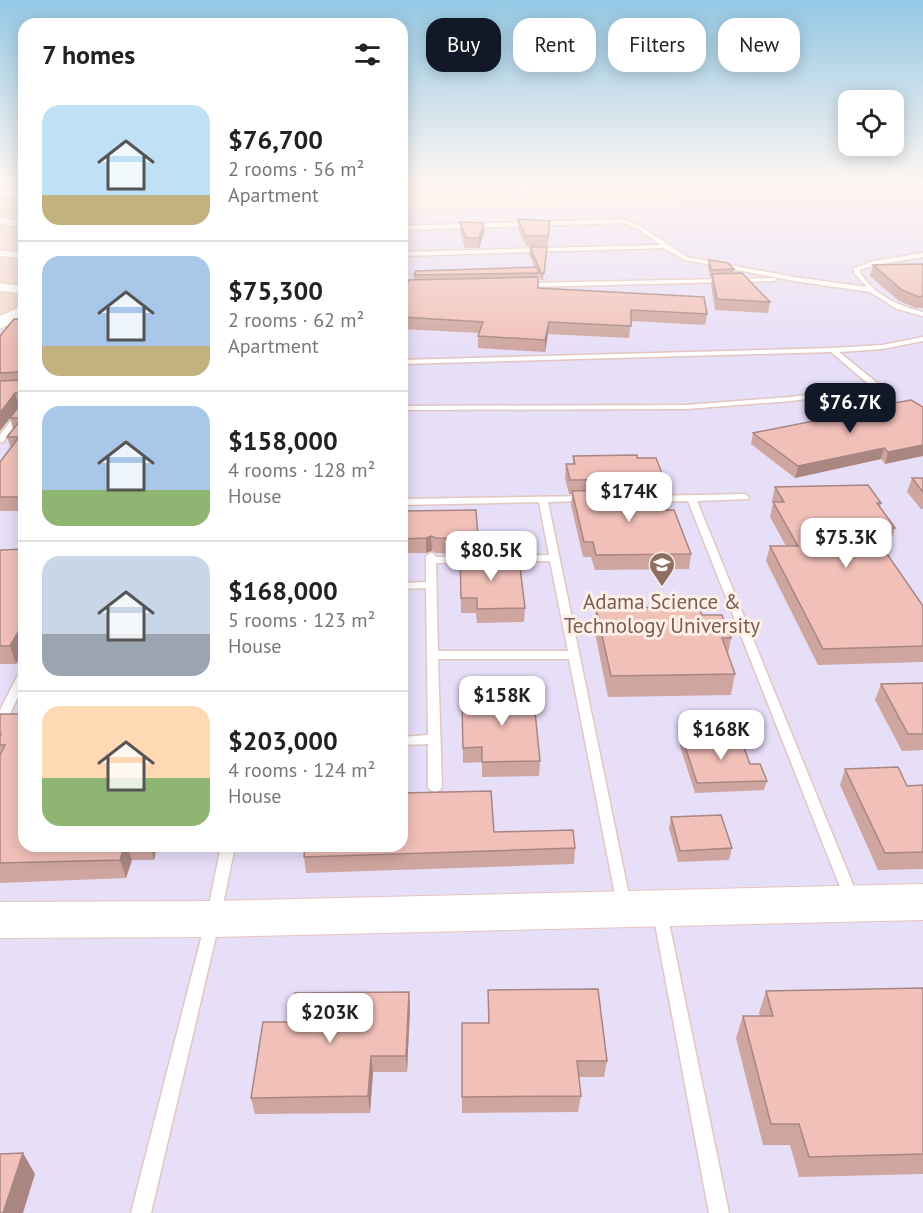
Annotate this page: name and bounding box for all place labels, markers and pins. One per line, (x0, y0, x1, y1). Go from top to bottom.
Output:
pin: $76.7K (801, 383, 899, 434)
pin: $174K (587, 472, 671, 523)
pin: $75.3K (797, 518, 895, 569)
pin: $80.5K (442, 531, 540, 582)
school or university icon: Adama Science & Technology University (647, 550, 677, 588)
place label: Adama Science & Technology University (564, 588, 760, 639)
pin: $158K (460, 676, 544, 727)
pin: $168K (679, 710, 763, 761)
pin: $203K (288, 993, 372, 1044)

